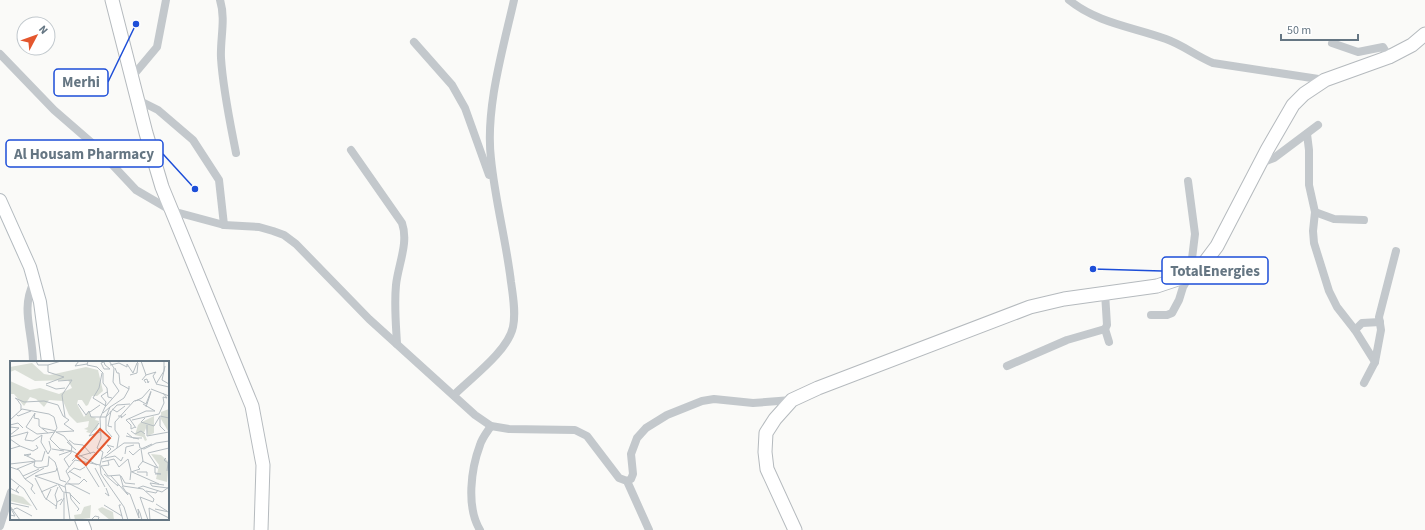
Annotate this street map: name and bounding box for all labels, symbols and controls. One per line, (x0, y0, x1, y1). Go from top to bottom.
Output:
north arrow (16, 16, 56, 56)
scale bar (1281, 16, 1358, 42)
text: N (35, 22, 51, 37)
text: 50 m (1287, 22, 1311, 39)
callout: Merhi (54, 69, 108, 96)
text: Merhi (62, 72, 100, 93)
callout: Al Housam Pharmacy (6, 140, 163, 167)
text: Al Housam Pharmacy (13, 144, 154, 165)
callout: TotalEnergies (1162, 257, 1268, 284)
text: TotalEnergies (1170, 261, 1260, 282)
inset map (10, 361, 169, 520)

